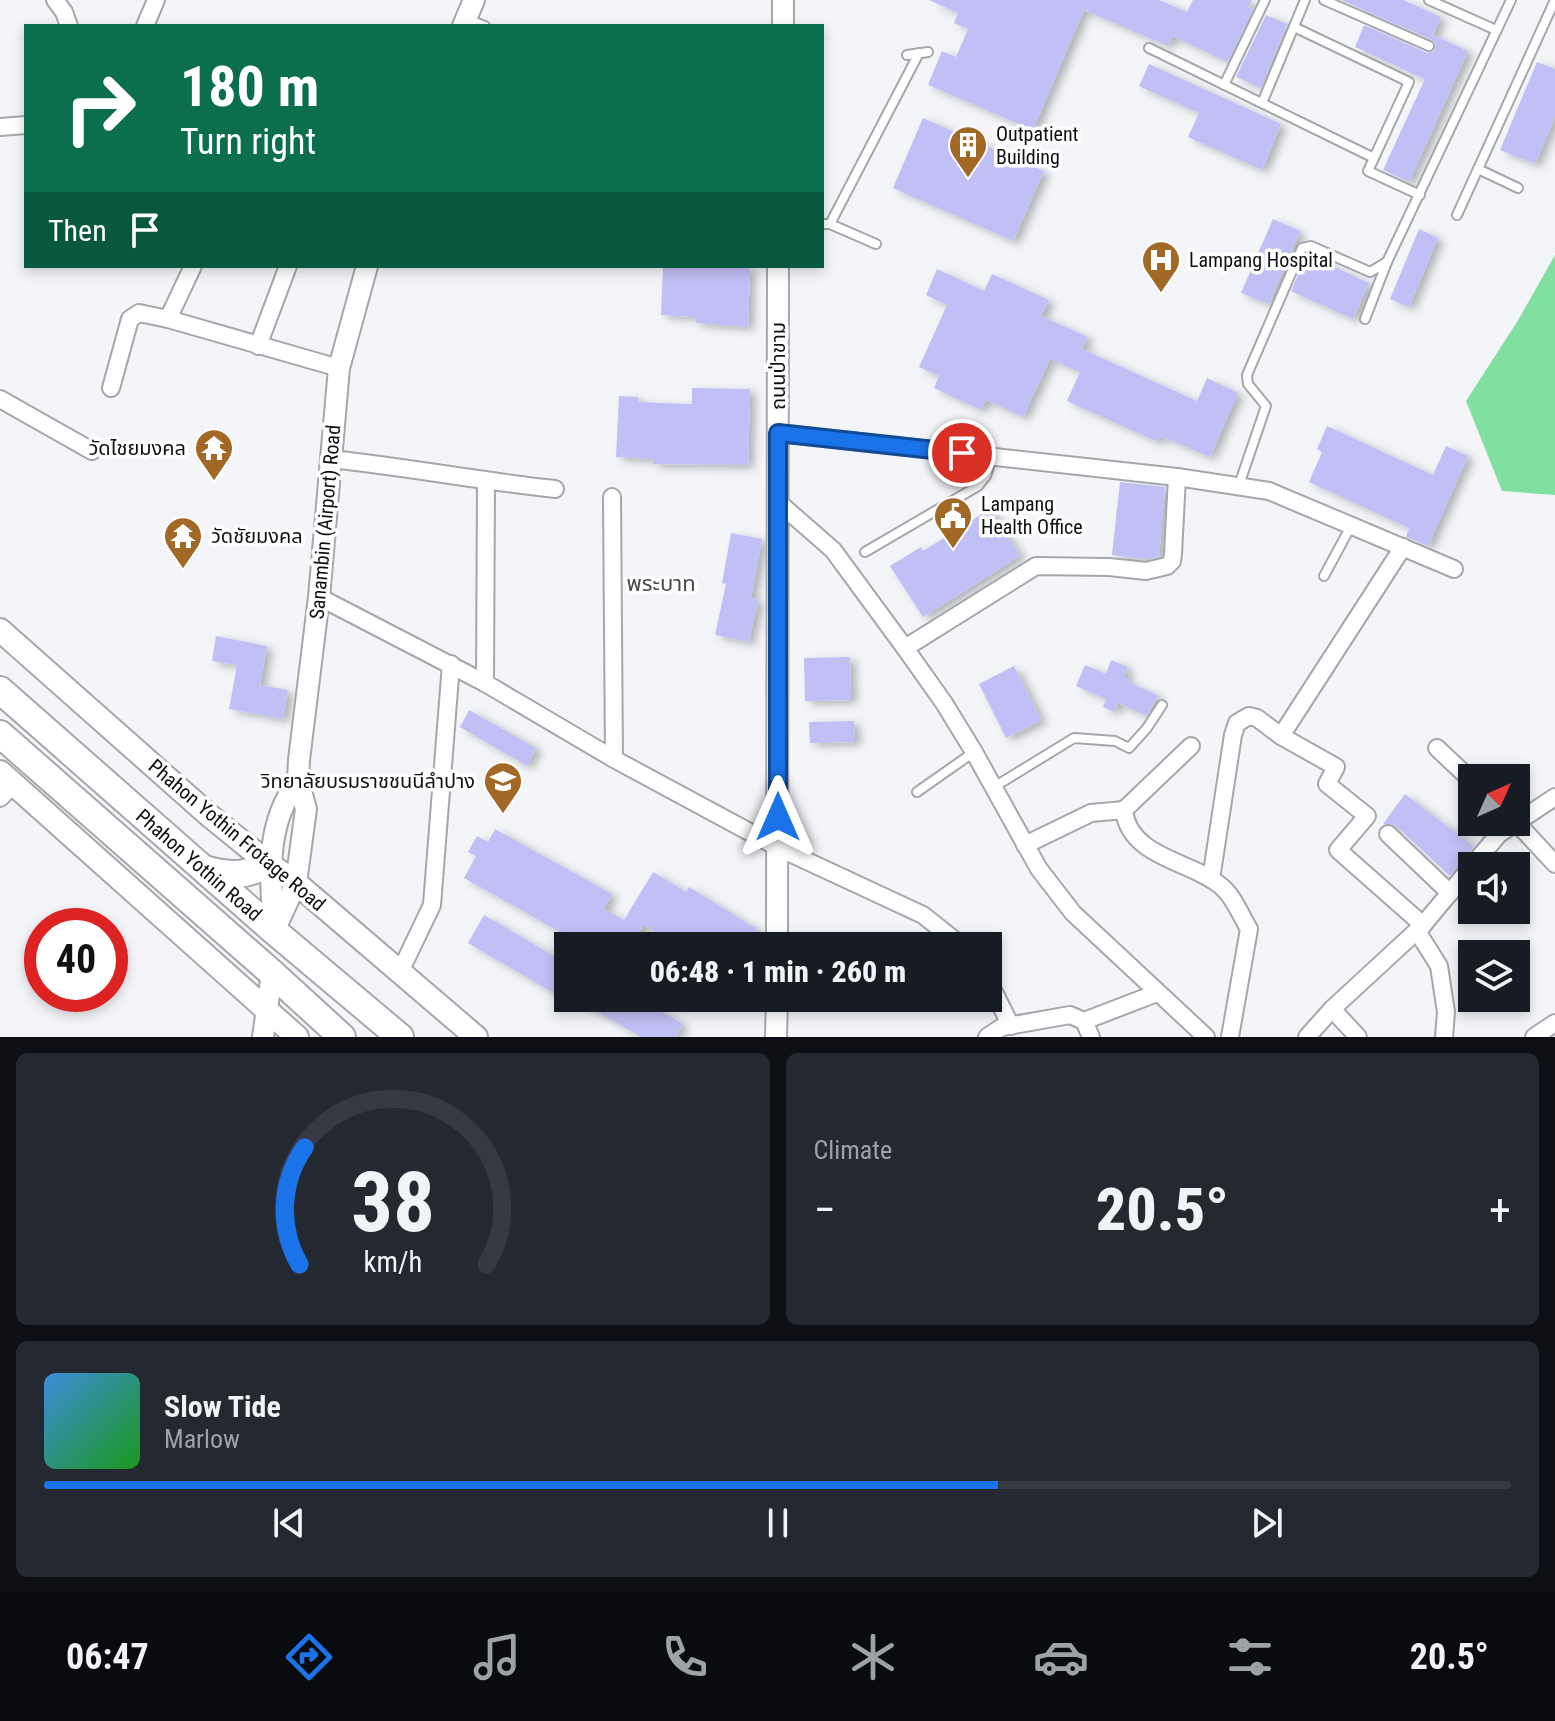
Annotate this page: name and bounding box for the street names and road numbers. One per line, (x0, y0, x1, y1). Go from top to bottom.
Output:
street label: ถนนป่าขาม (766, 322, 790, 410)
street label: Sanambin (Airport) Road (305, 424, 345, 620)
street label: Phahon Yothin Frotage Road (144, 754, 330, 916)
street label: Phahon Yothin Road (131, 804, 267, 926)

